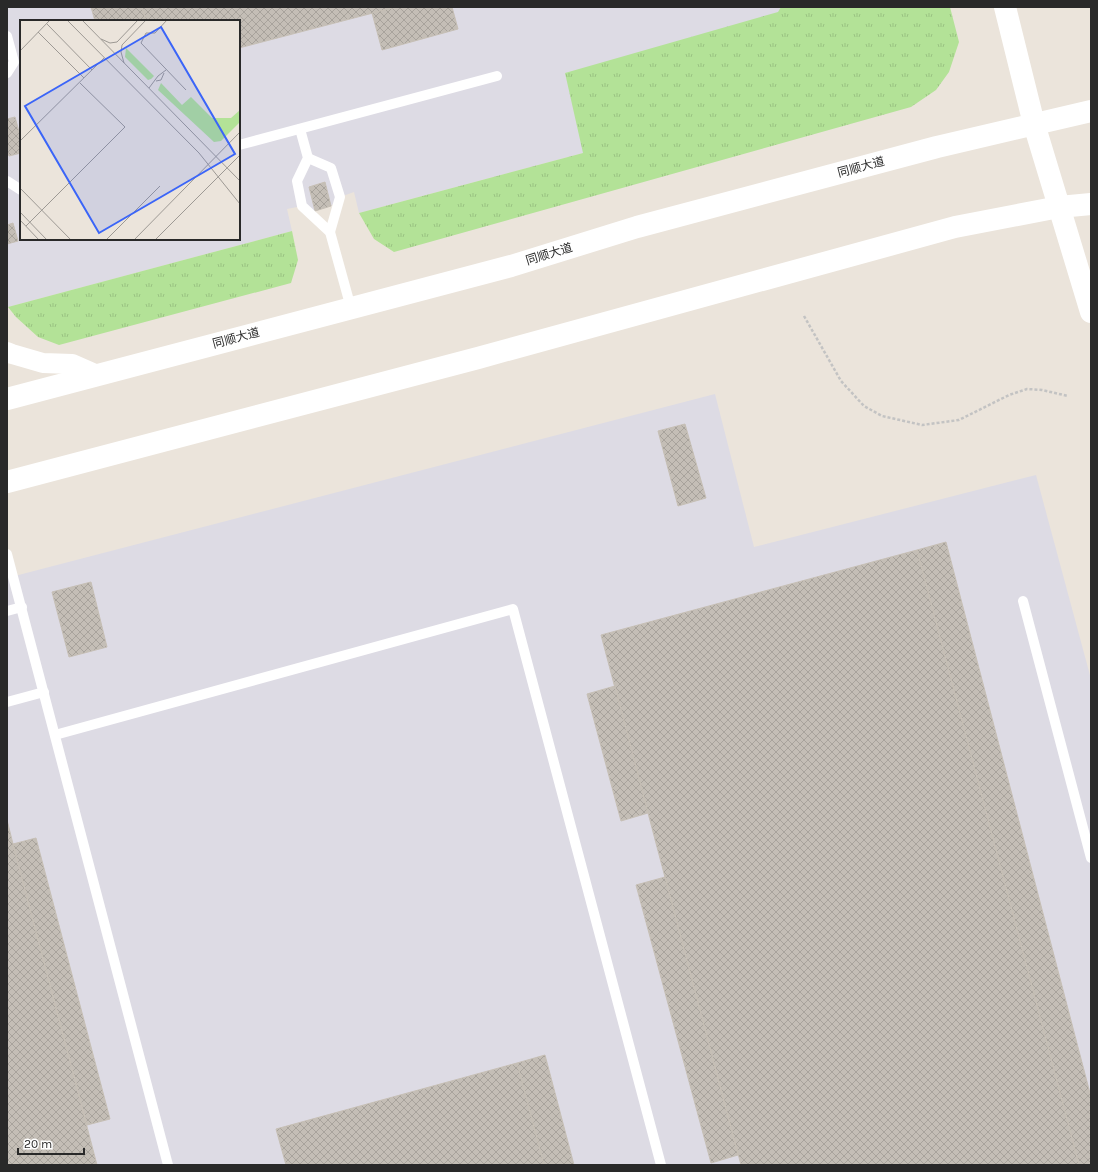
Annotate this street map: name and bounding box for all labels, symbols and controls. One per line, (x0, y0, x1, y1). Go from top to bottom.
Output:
inset map (20, 20, 240, 240)
street label: 同顺大道 (836, 154, 886, 180)
street label: 同顺大道 (524, 240, 574, 268)
street label: 同顺大道 (211, 325, 261, 351)
scale bar (18, 1130, 84, 1156)
text: 20 m (24, 1137, 52, 1151)

